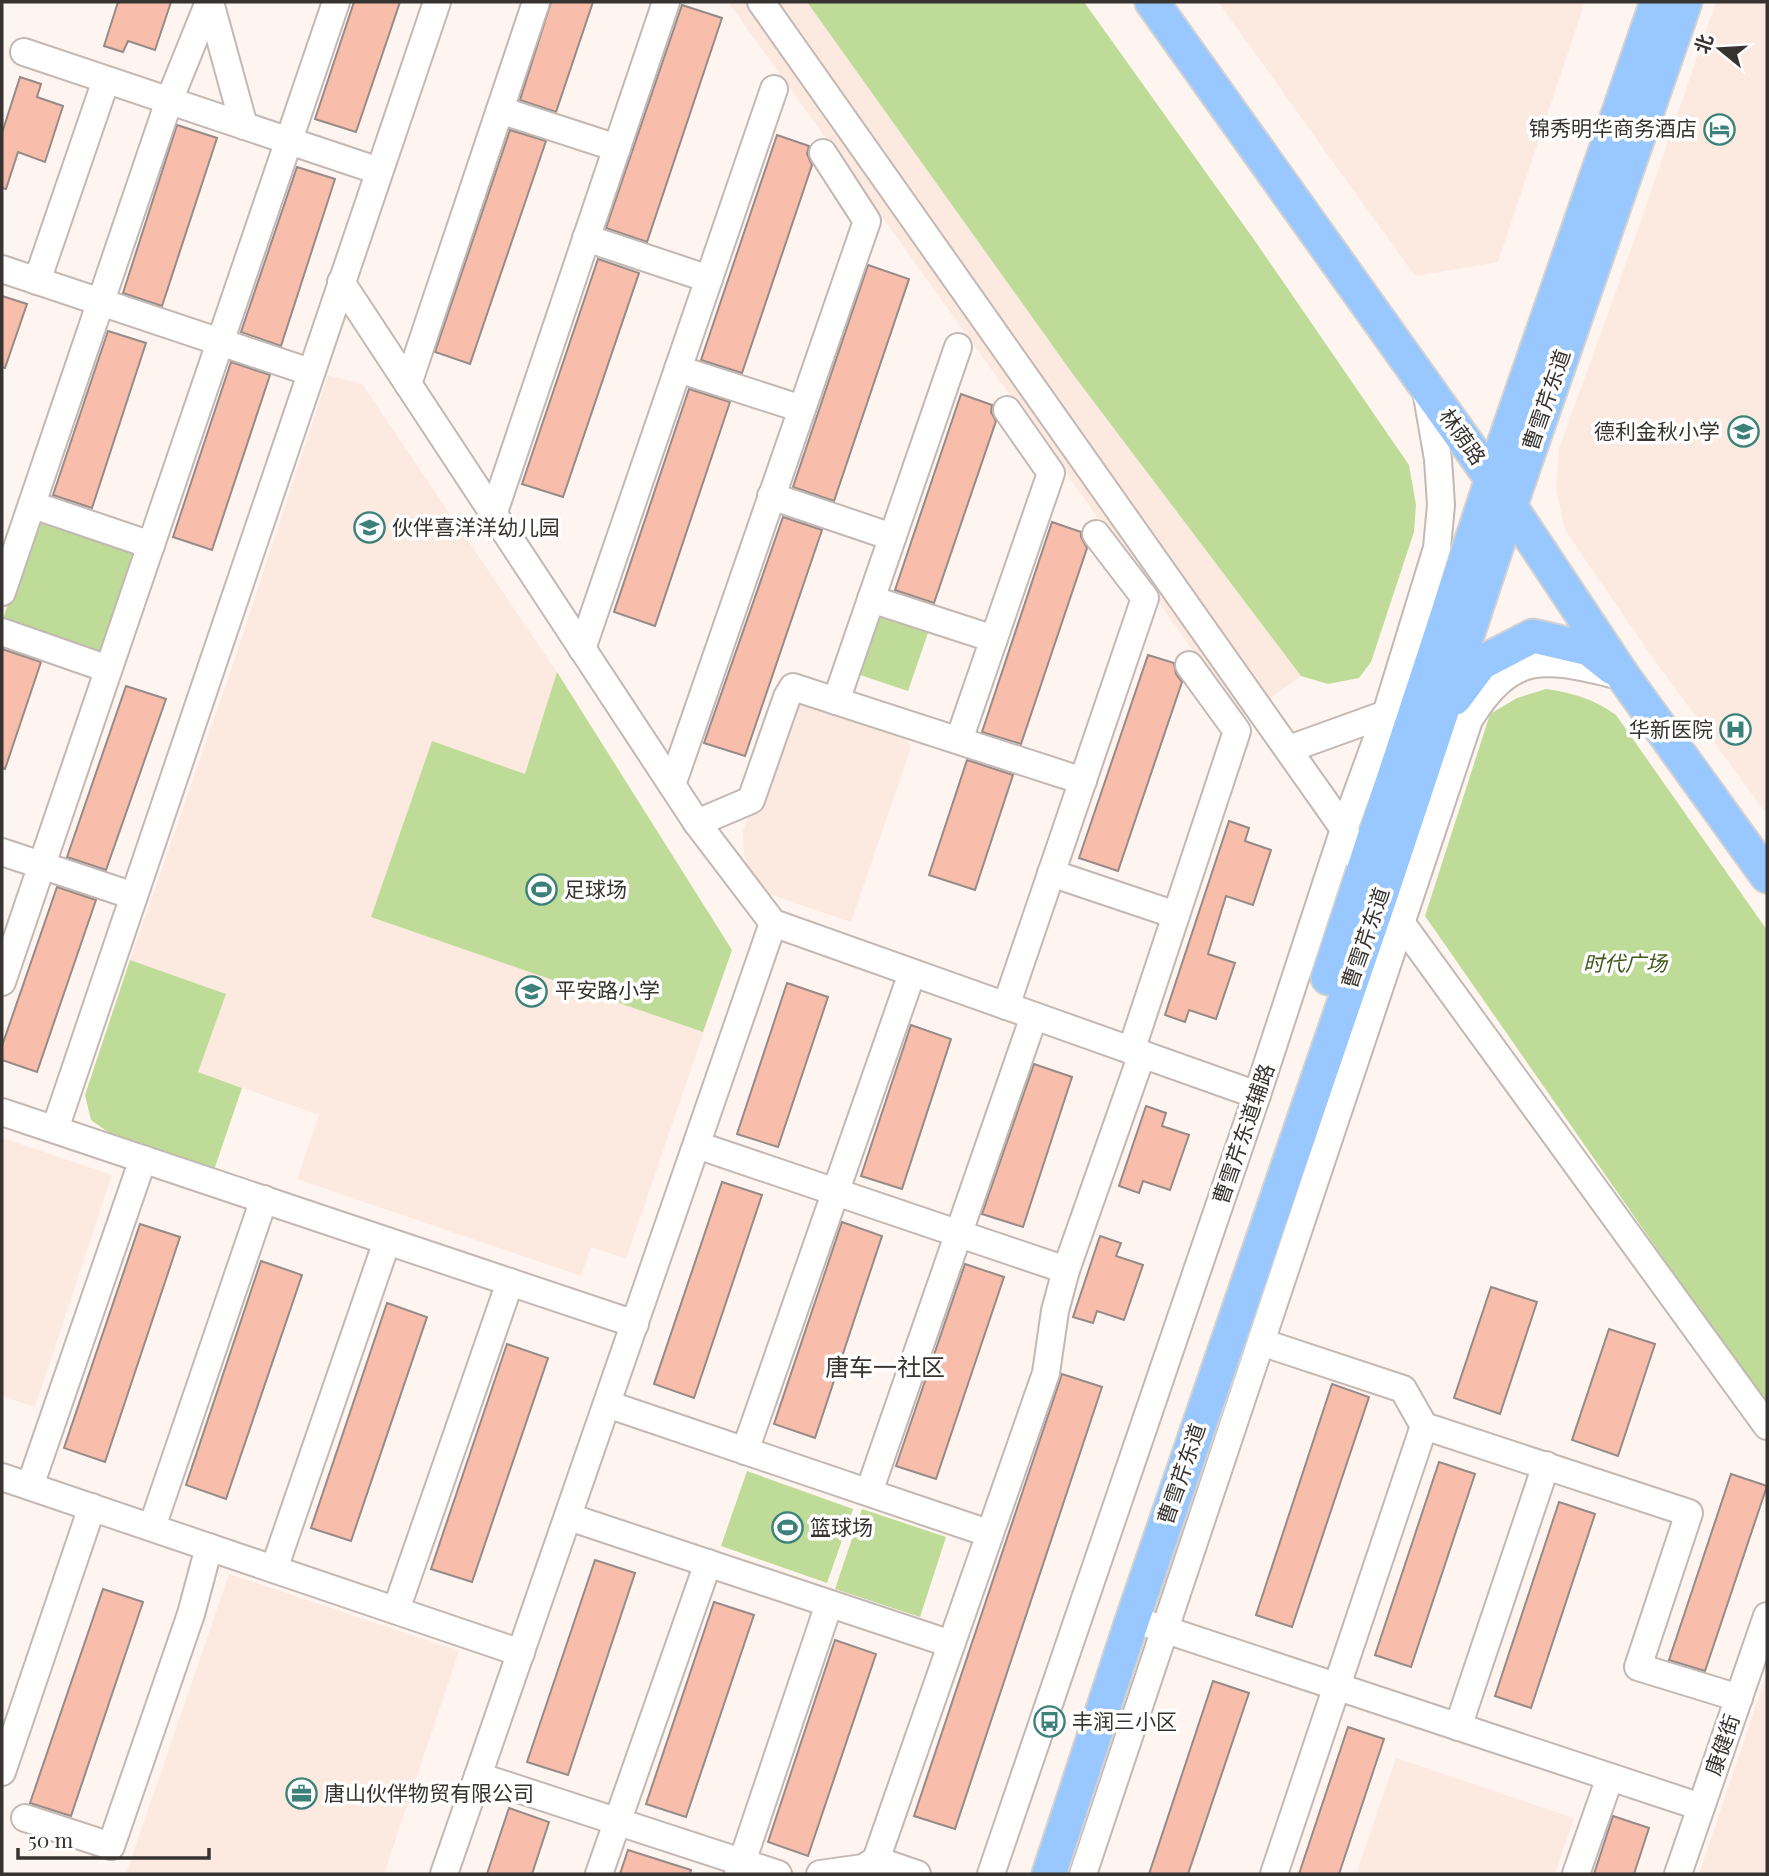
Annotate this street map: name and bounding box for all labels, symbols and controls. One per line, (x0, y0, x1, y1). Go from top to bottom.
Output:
north arrow (1685, 14, 1755, 84)
text: 北 (1688, 30, 1718, 56)
hotel icon: 锦秀明华商务酒店 (1703, 112, 1737, 146)
place label: 锦秀明华商务酒店 (1529, 113, 1697, 141)
street label: 曹雪芹东道 (1515, 345, 1575, 454)
street label: 林荫路 (1434, 402, 1493, 470)
school or university icon: 德利金秋小学 (1726, 415, 1760, 449)
place label: 德利金秋小学 (1594, 416, 1720, 444)
school or university icon: 伙伴喜洋洋幼儿园 (352, 511, 386, 545)
place label: 伙伴喜洋洋幼儿园 (392, 512, 560, 540)
hospital icon: 华新医院 (1719, 713, 1753, 747)
place label: 华新医院 (1629, 714, 1713, 742)
sports icon: 足球场 (524, 873, 558, 907)
place label: 足球场 (564, 874, 627, 902)
street label: 曹雪芹东道 (1334, 883, 1394, 992)
park label: 时代广场 (1583, 948, 1669, 976)
school or university icon: 平安路小学 (515, 974, 549, 1008)
place label: 平安路小学 (555, 975, 660, 1003)
street label: 曹雪芹东道辅路 (1205, 1059, 1279, 1207)
district label: 唐车一社区 (825, 1350, 945, 1382)
street label: 曹雪芹东道 (1150, 1419, 1210, 1528)
sports icon: 篮球场 (770, 1511, 804, 1545)
place label: 篮球场 (810, 1512, 873, 1540)
bus stop icon: 丰润三小区 (1032, 1705, 1066, 1739)
place label: 丰润三小区 (1072, 1706, 1177, 1734)
street label: 康健街 (1698, 1710, 1745, 1779)
office icon: 唐山伙伴物贸有限公司 (284, 1777, 318, 1811)
place label: 唐山伙伴物贸有限公司 (324, 1778, 534, 1806)
scale bar (18, 1816, 208, 1860)
text: 50 m (28, 1825, 74, 1853)

